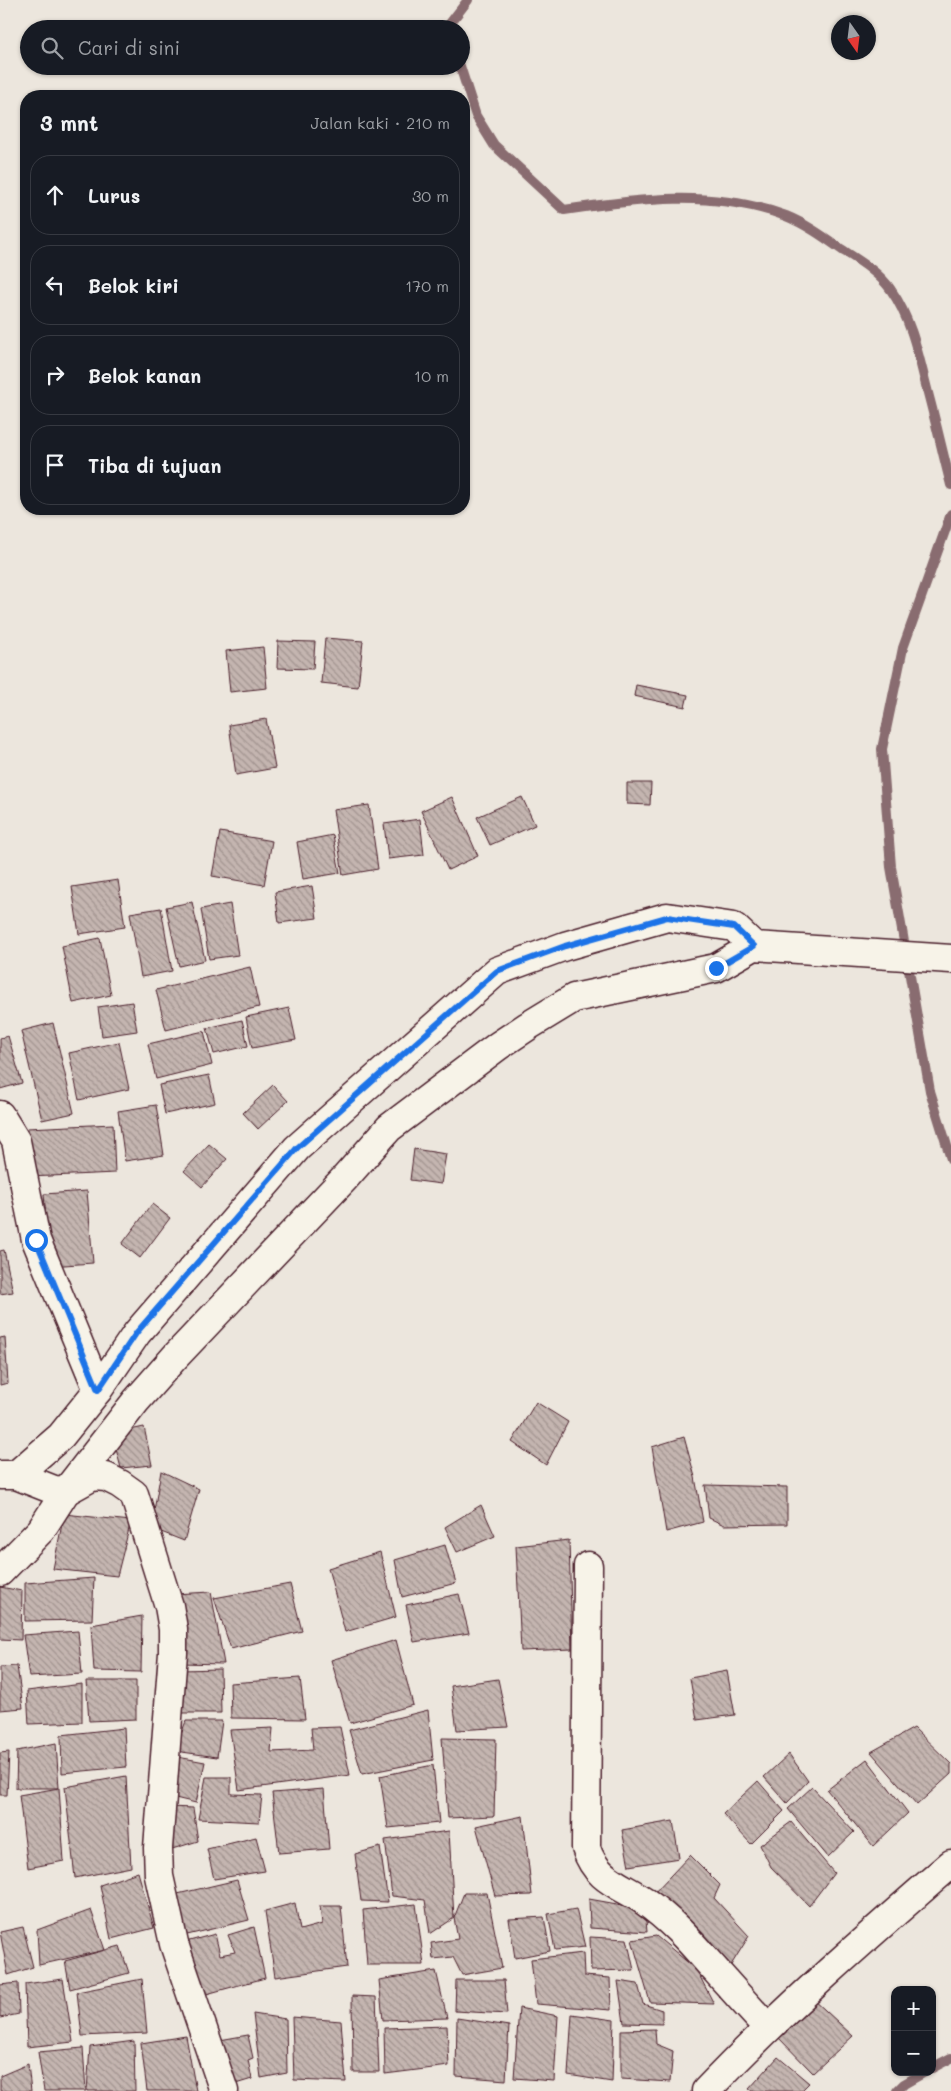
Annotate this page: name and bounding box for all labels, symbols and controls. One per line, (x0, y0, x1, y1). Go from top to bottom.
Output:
north arrow (831, 15, 876, 60)
search box (20, 20, 470, 75)
icon: search (38, 34, 66, 62)
text: Cari di sini (78, 35, 180, 60)
text: 3 mnt (40, 109, 98, 136)
text: Jalan kaki · 210 m (310, 112, 450, 133)
icon: ahead (41, 181, 69, 209)
text: Lurus (88, 183, 140, 208)
text: 30 m (412, 185, 449, 206)
icon: left (41, 271, 69, 299)
text: Belok kiri (88, 273, 179, 298)
text: 170 m (405, 275, 449, 296)
icon: right (41, 361, 69, 389)
text: Belok kanan (88, 363, 201, 388)
text: 10 m (414, 365, 449, 386)
icon: arrive (41, 451, 69, 479)
text: Tiba di tujuan (88, 453, 221, 478)
route end (705, 957, 728, 980)
route start (25, 1229, 48, 1252)
map controls (891, 1986, 936, 2076)
button: + (891, 1986, 936, 2031)
button: − (891, 2031, 936, 2076)

